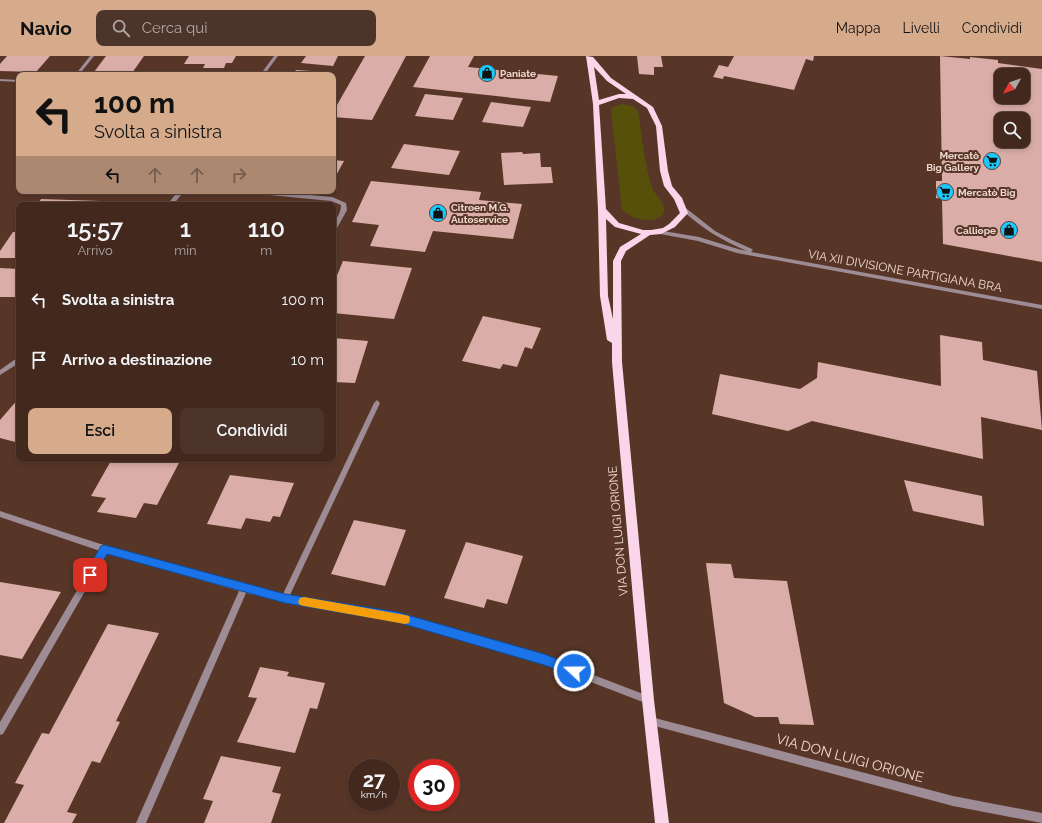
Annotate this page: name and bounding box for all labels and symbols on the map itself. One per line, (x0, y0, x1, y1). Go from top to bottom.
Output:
shop icon: Paniate (477, 63, 497, 83)
place label: Paniate (500, 68, 536, 79)
north arrow (994, 68, 1030, 104)
place label: Mercatò Big Gallery (926, 150, 979, 173)
supermarket icon: Mercatò Big Gallery (982, 151, 1002, 171)
supermarket icon: Mercatò Big (935, 182, 955, 202)
place label: Mercatò Big (958, 187, 1016, 198)
place label: Citroen M.G. Autoservice (451, 202, 509, 225)
shop icon: Citroen M.G. Autoservice (428, 203, 448, 223)
shop icon: Calliope (999, 220, 1019, 240)
place label: Calliope (956, 225, 996, 236)
street label: VIA XII DIVISIONE PARTIGIANA BRA (807, 247, 1003, 295)
street label: VIA DON LUIGI ORIONE (605, 465, 631, 597)
pin (73, 558, 107, 592)
position arrow (553, 650, 595, 692)
street label: VIA DON LUIGI ORIONE (774, 731, 926, 785)
speed limit sign: 30 (408, 759, 460, 811)

